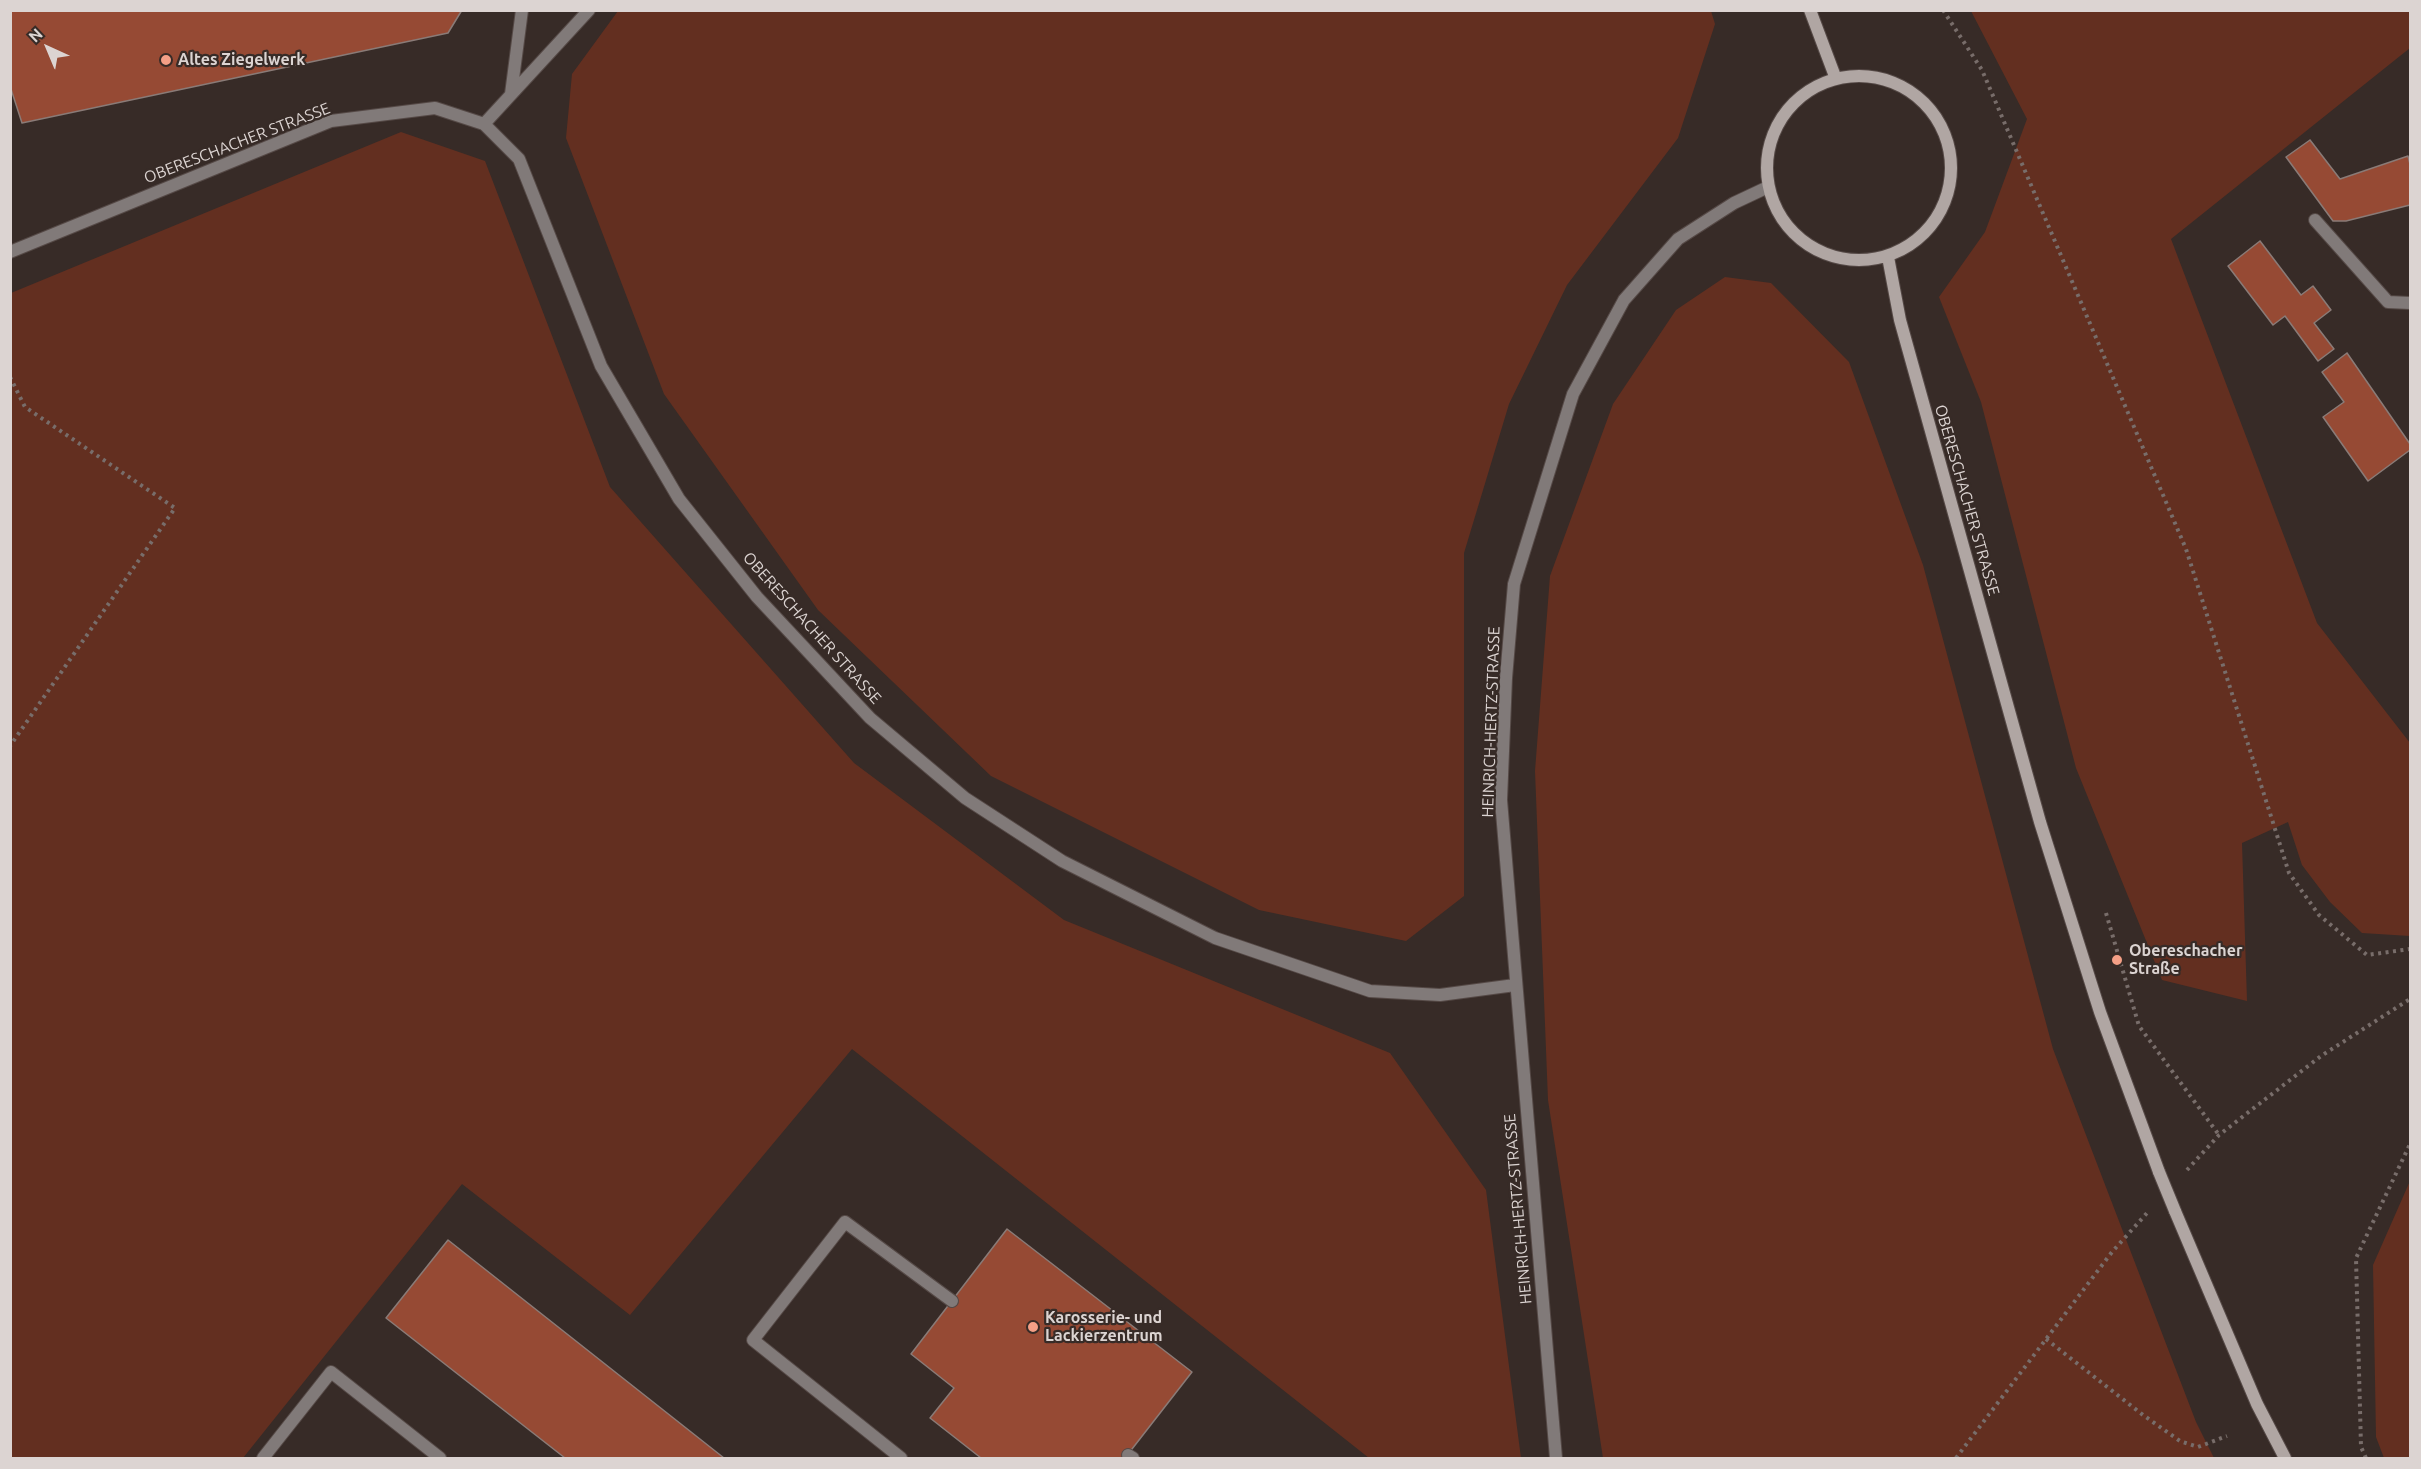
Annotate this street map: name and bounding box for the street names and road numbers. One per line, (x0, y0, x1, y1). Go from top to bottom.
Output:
street label: OBERESCHACHER STRASSE (141, 99, 333, 187)
street label: OBERESCHACHER STRASSE (1931, 402, 2003, 598)
street label: OBERESCHACHER STRASSE (739, 548, 885, 708)
street label: HEINRICH-HERTZ-STRASSE (1478, 626, 1504, 818)
street label: HEINRICH-HERTZ-STRASSE (1500, 1113, 1536, 1305)

